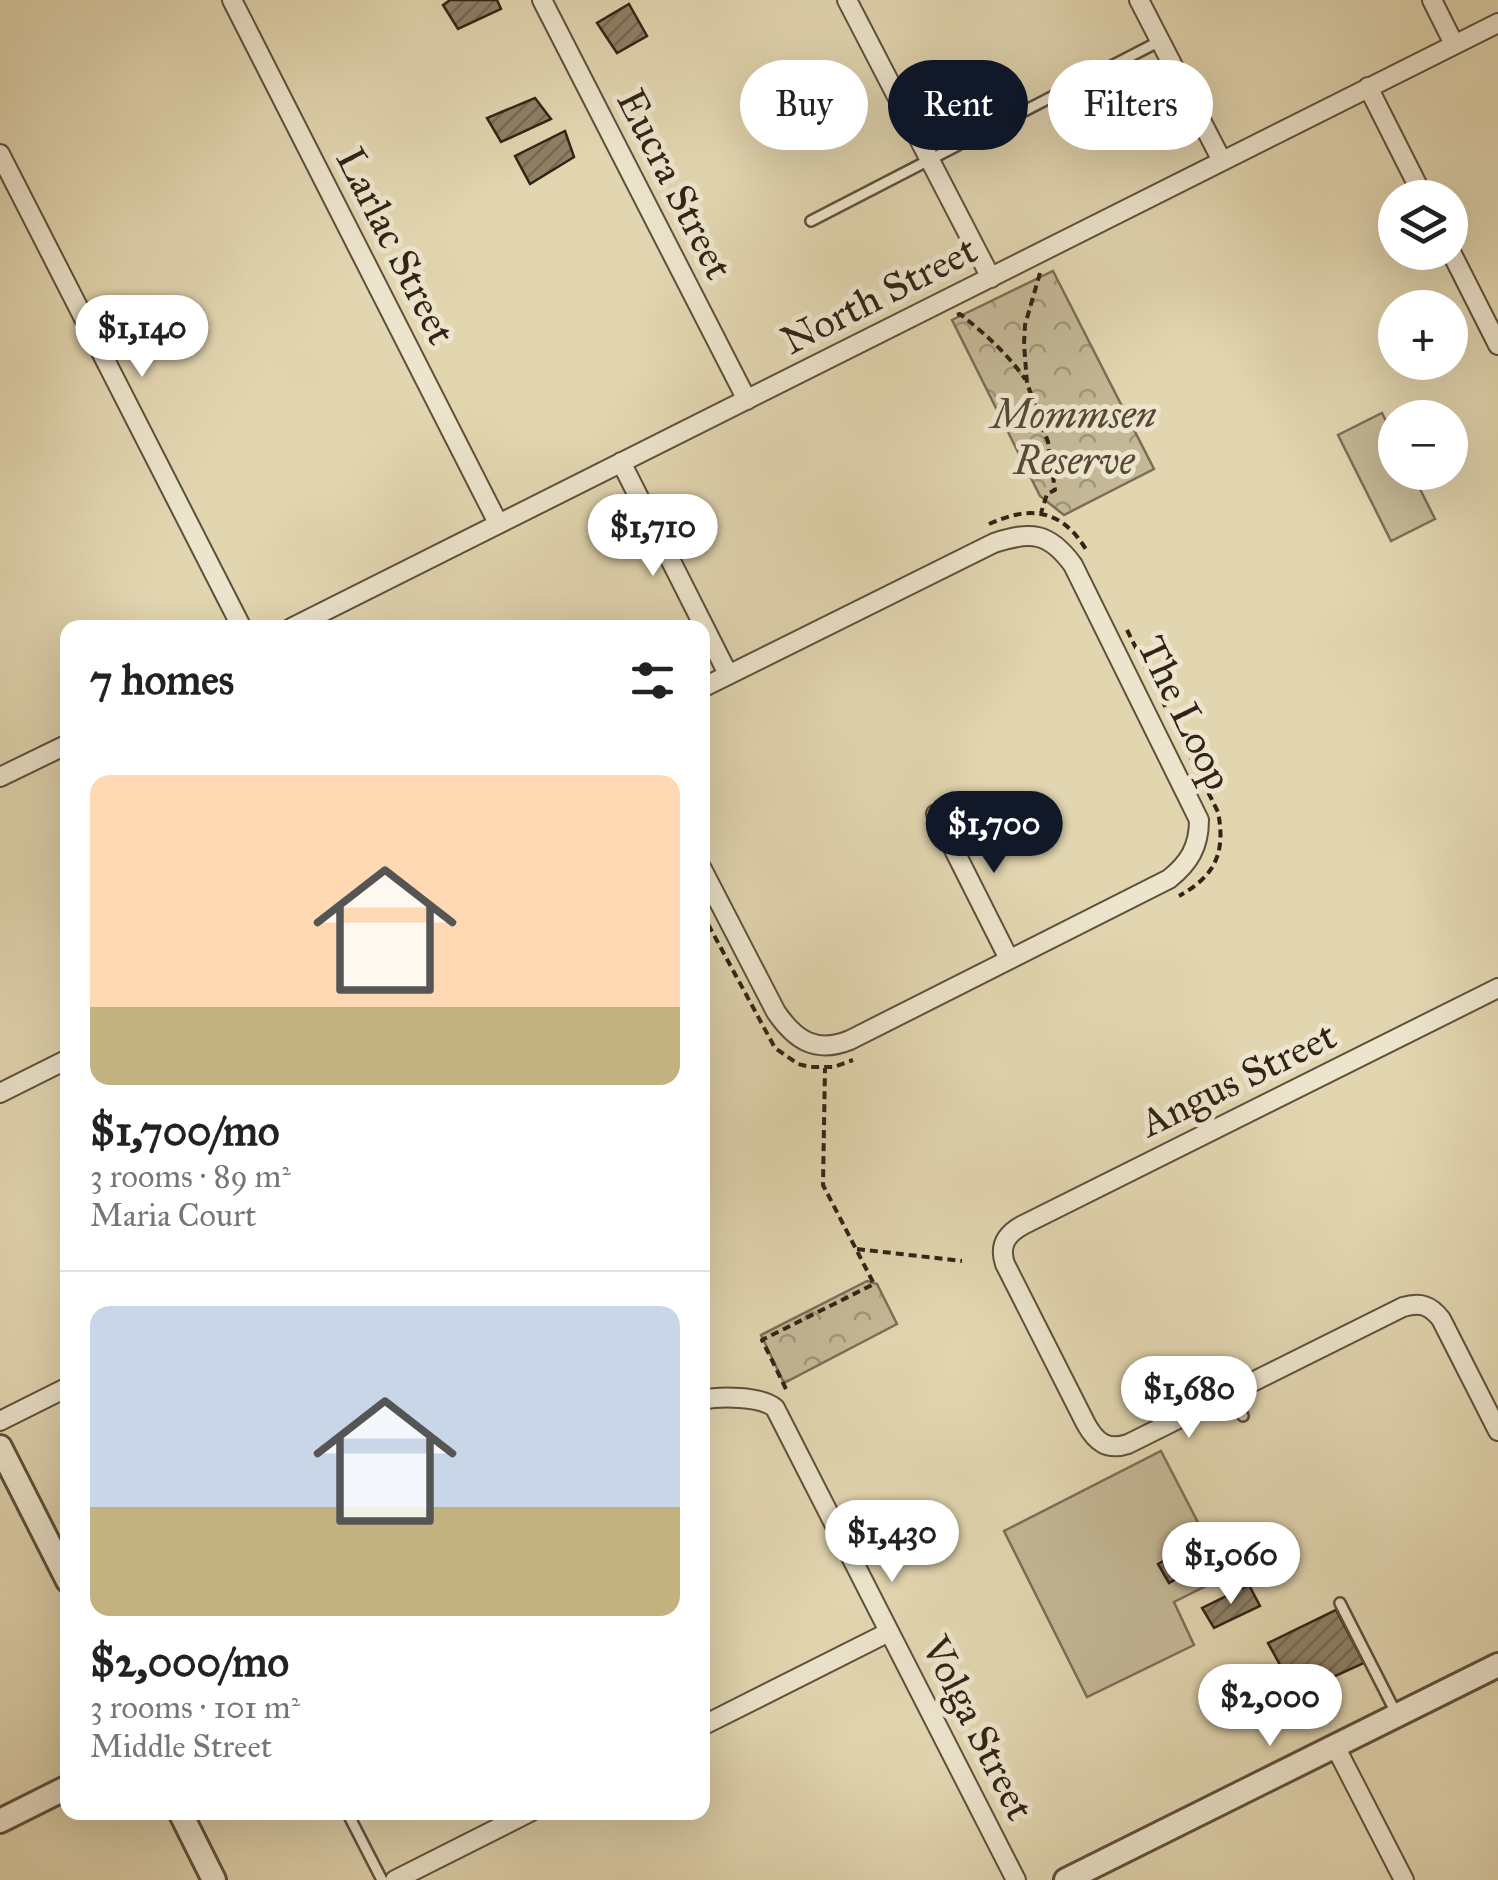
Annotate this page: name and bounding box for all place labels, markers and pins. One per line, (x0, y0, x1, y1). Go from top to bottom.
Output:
pin: $1,140 (61, 295, 223, 380)
pin: $1,710 (572, 494, 734, 579)
pin: $1,700 (913, 791, 1075, 876)
pin: $1,680 (1108, 1356, 1270, 1441)
pin: $1,430 (811, 1500, 973, 1585)
pin: $1,060 (1150, 1522, 1312, 1607)
pin: $2,000 (1189, 1664, 1351, 1749)

